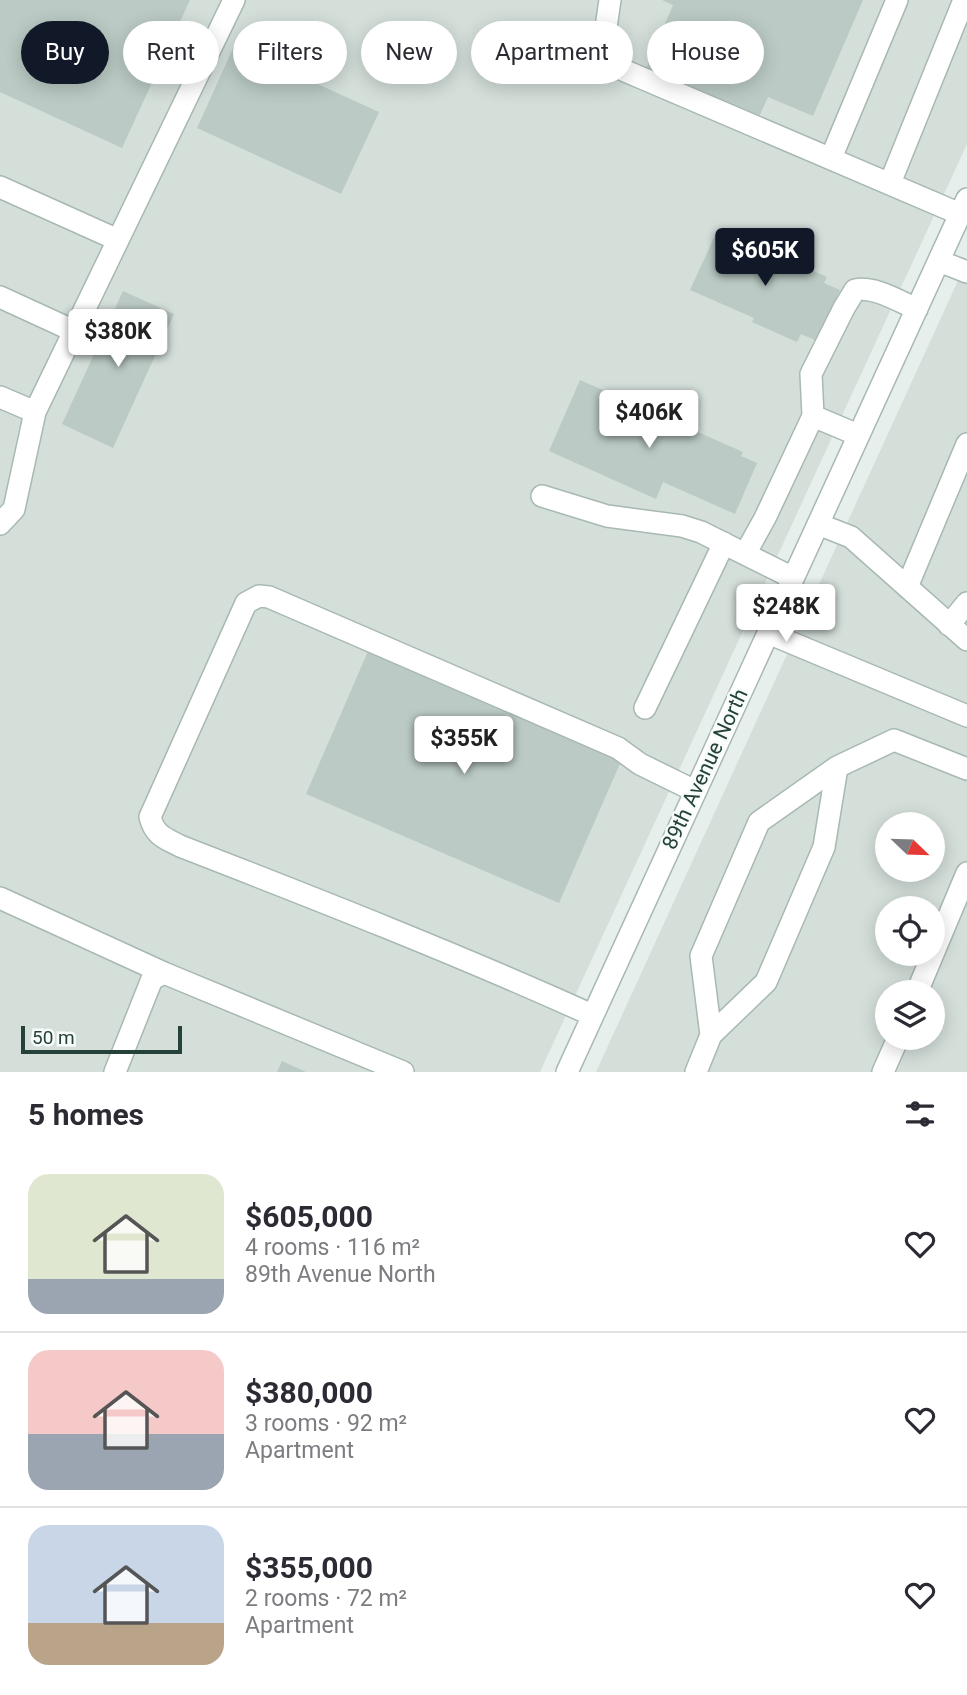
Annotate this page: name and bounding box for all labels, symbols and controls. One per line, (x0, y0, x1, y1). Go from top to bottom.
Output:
chip: Buy (21, 21, 109, 84)
chip: Rent (123, 21, 219, 84)
chip: Filters (233, 21, 347, 84)
chip: New (361, 21, 457, 84)
chip: Apartment (471, 21, 633, 84)
chip: House (647, 21, 764, 84)
pin: $605K (716, 229, 814, 288)
text: $605K (731, 237, 799, 264)
pin: $380K (69, 310, 167, 369)
text: $380K (84, 318, 152, 345)
pin: $406K (600, 391, 698, 450)
text: $406K (615, 399, 683, 426)
pin: $248K (737, 584, 835, 644)
text: $248K (752, 593, 820, 620)
street label: 89th Avenue North (657, 685, 753, 853)
pin: $355K (415, 716, 513, 776)
text: $355K (430, 725, 498, 752)
north arrow (875, 812, 945, 882)
map controls (875, 812, 945, 1050)
button: locate (875, 896, 945, 966)
button: layers (875, 980, 945, 1050)
scale bar (21, 1023, 182, 1055)
text: 50 m (32, 1026, 75, 1049)
icon: filters (901, 1095, 939, 1133)
text: 5 homes (28, 1097, 144, 1132)
text: $605,000 (245, 1199, 373, 1234)
icon: home (84, 1202, 168, 1286)
icon: heart (901, 1225, 939, 1263)
text: 4 rooms · 116 m² (245, 1234, 420, 1261)
text: 89th Avenue North (245, 1261, 436, 1288)
text: $380,000 (245, 1375, 373, 1410)
icon: home (84, 1378, 168, 1462)
icon: heart (901, 1401, 939, 1439)
text: 3 rooms · 92 m² (245, 1410, 407, 1437)
text: Apartment (245, 1437, 354, 1464)
text: $355,000 (245, 1550, 373, 1585)
icon: home (84, 1553, 168, 1637)
icon: heart (901, 1576, 939, 1614)
text: 2 rooms · 72 m² (245, 1585, 407, 1612)
text: Apartment (245, 1612, 354, 1639)

